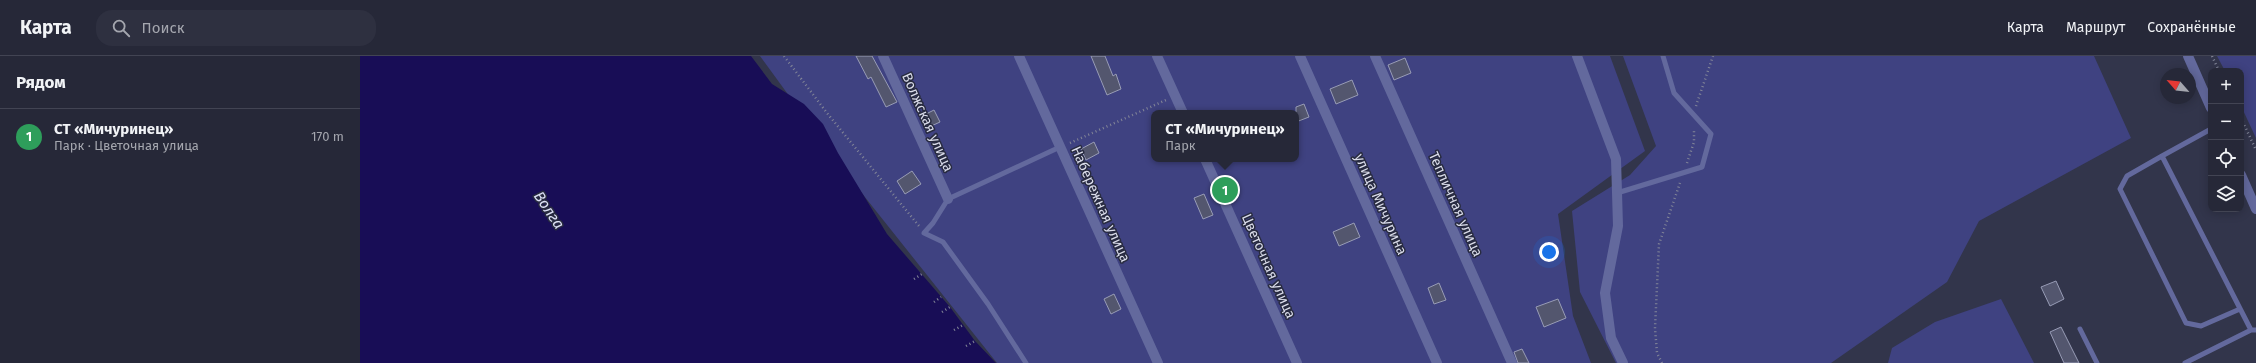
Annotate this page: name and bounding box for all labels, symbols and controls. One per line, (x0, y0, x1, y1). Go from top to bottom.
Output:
search box (96, 10, 376, 46)
text: Карта (20, 16, 72, 39)
icon: search (110, 17, 132, 39)
text: Поиск (142, 19, 184, 37)
text: Карта (2007, 19, 2044, 36)
text: Маршрут (2066, 19, 2125, 36)
text: Сохранённые (2147, 19, 2236, 36)
north arrow (2160, 68, 2196, 104)
map controls (2208, 68, 2244, 212)
button: + (2208, 68, 2244, 104)
street label: Волжская улица (898, 70, 957, 174)
text: Рядом (16, 72, 66, 93)
button: − (2208, 104, 2244, 140)
popup (1151, 110, 1299, 162)
text: СТ «Мичуринец» (54, 120, 173, 138)
text: СТ «Мичуринец» (1165, 120, 1285, 138)
text: 1 (26, 129, 32, 144)
text: 170 m (311, 129, 344, 144)
text: Парк · Цветочная улица (54, 138, 199, 153)
text: Парк (1165, 138, 1196, 153)
button: locate (2208, 140, 2244, 176)
street label: Набережная улица (1067, 144, 1134, 265)
street label: Тепличная улица (1425, 149, 1486, 259)
street label: улица Мичурина (1351, 151, 1411, 258)
pin: 1 (1212, 175, 1238, 205)
button: layers (2208, 176, 2244, 212)
water label: Волга (530, 188, 568, 232)
street label: Цветочная улица (1238, 211, 1299, 321)
your location (1539, 242, 1559, 262)

